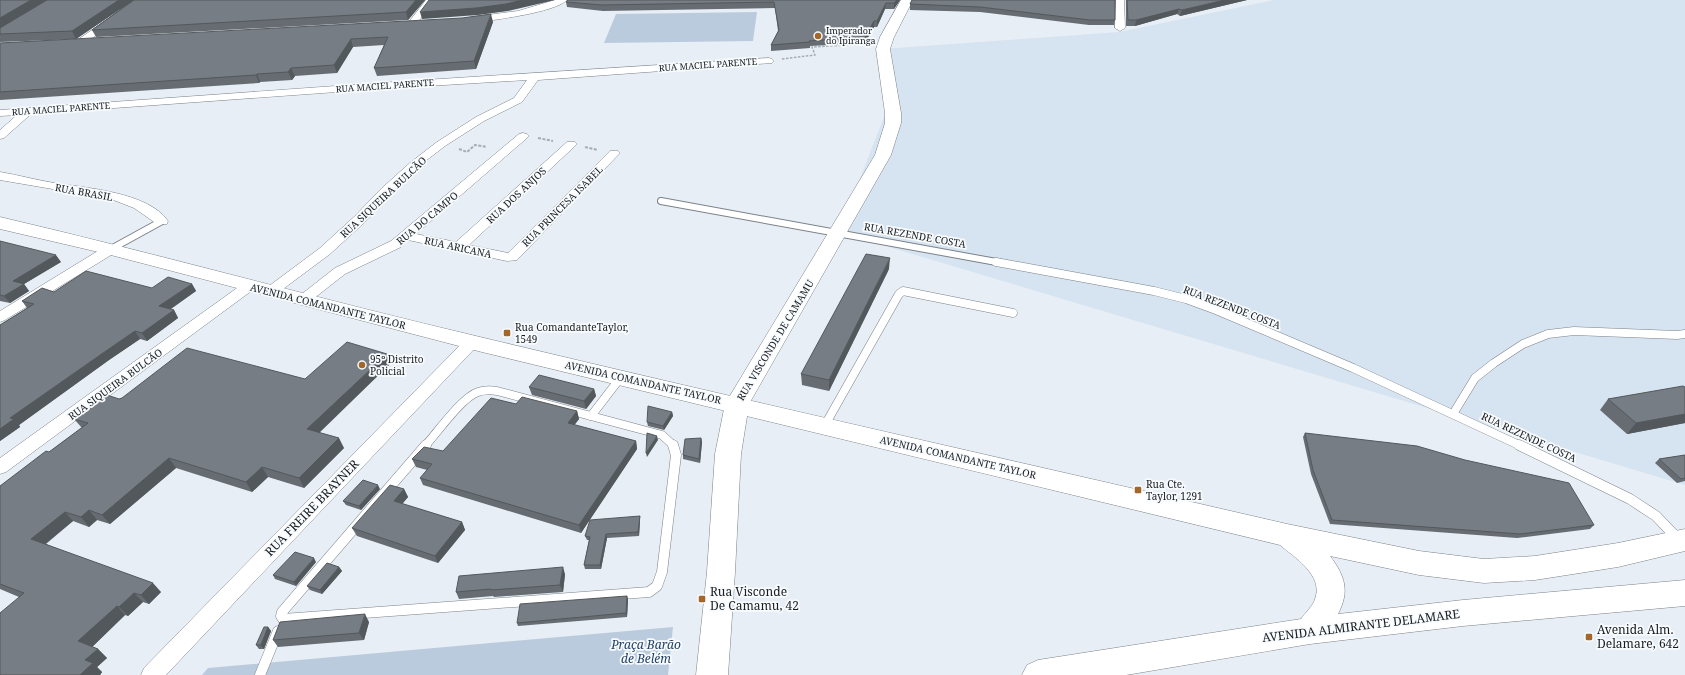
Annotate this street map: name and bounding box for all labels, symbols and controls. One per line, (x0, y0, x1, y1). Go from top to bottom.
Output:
place label: Imperador do Ipiranga (826, 24, 876, 47)
marker: Imperador do Ipiranga (813, 31, 823, 41)
street label: RUA MACIEL PARENTE (658, 55, 758, 74)
street label: RUA MACIEL PARENTE (335, 76, 435, 95)
street label: RUA MACIEL PARENTE (11, 99, 111, 118)
street label: RUA SIQUEIRA BULCÃO (337, 153, 429, 241)
street label: RUA PRINCESA ISABEL (518, 162, 606, 250)
street label: RUA DOS ANJOS (483, 164, 549, 226)
street label: RUA BRASIL (54, 180, 114, 204)
street label: RUA DO CAMPO (393, 188, 461, 248)
street label: RUA REZENDE COSTA (863, 219, 968, 251)
street label: RUA ARICANA (423, 233, 494, 261)
street label: RUA VISCONDE DE CAMAMU (733, 276, 817, 403)
street label: AVENIDA COMANDANTE TAYLOR (249, 280, 408, 332)
street label: RUA REZENDE COSTA (1181, 282, 1284, 332)
place label: Rua ComandanteTaylor, 1549 (515, 320, 628, 346)
marker: Rua ComandanteTaylor, 1549 (502, 328, 512, 338)
street label: RUA SIQUEIRA BULCÃO (65, 345, 165, 423)
place label: 95º Distrito Policial (370, 352, 424, 378)
street label: AVENIDA COMANDANTE TAYLOR (564, 357, 723, 407)
marker: 95º Distrito Policial (357, 360, 367, 370)
street label: RUA REZENDE COSTA (1479, 409, 1580, 466)
street label: AVENIDA COMANDANTE TAYLOR (879, 432, 1038, 482)
street label: RUA FREIRE BRAYNER (261, 455, 362, 560)
place label: Rua Cte. Taylor, 1291 (1146, 477, 1203, 503)
marker: Rua Cte. Taylor, 1291 (1133, 485, 1143, 495)
place label: Rua Visconde De Camamu, 42 (710, 583, 799, 614)
marker: Rua Visconde De Camamu, 42 (697, 594, 707, 604)
street label: AVENIDA ALMIRANTE DELAMARE (1261, 605, 1461, 646)
place label: Avenida Alm. Delamare, 642 (1597, 621, 1679, 652)
marker: Avenida Alm. Delamare, 642 (1584, 632, 1594, 642)
park label: Praça Barão de Belém (610, 636, 681, 667)

